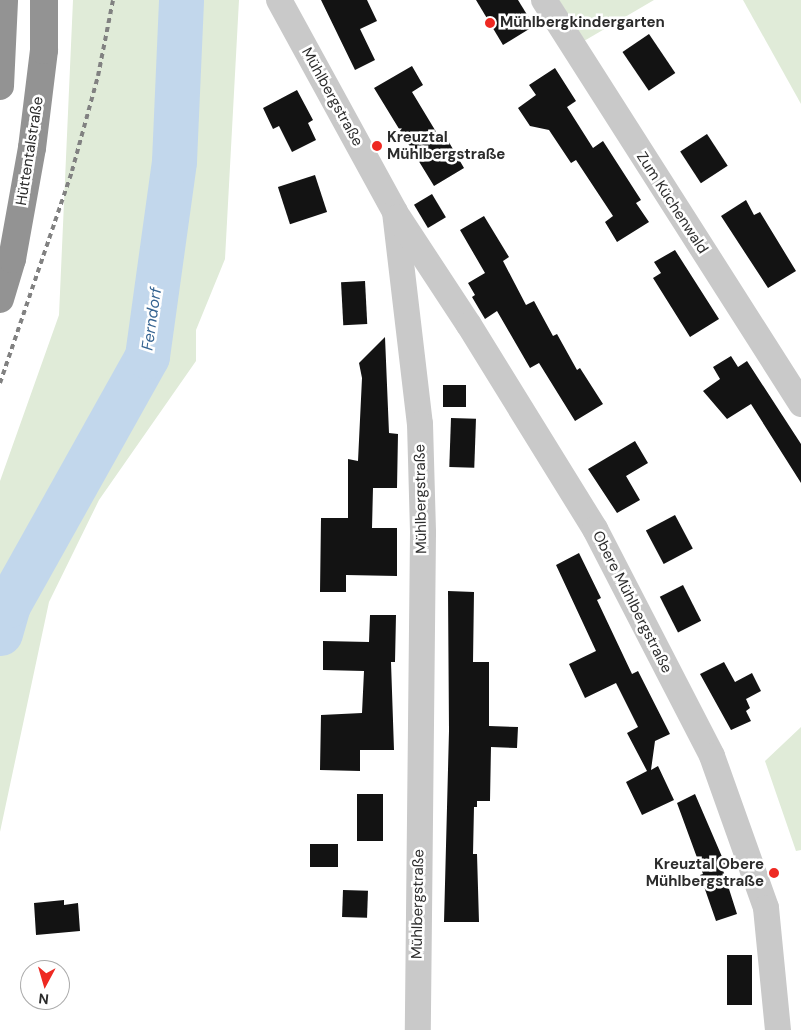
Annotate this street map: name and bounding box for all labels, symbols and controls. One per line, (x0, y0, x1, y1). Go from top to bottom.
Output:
place label: Mühlbergkindergarten (500, 14, 665, 32)
marker: Mühlbergkindergarten (484, 17, 496, 29)
street label: Mühlbergstraße (298, 45, 366, 149)
street label: Hüttentalstraße (13, 95, 47, 207)
place label: Kreuztal Mühlbergstraße (387, 128, 505, 163)
marker: Kreuztal Mühlbergstraße (371, 140, 383, 152)
street label: Zum Küchenwald (632, 149, 712, 257)
water label: Ferndorf (138, 286, 166, 352)
street label: Mühlbergstraße (411, 444, 431, 554)
street label: Obere Mühlbergstraße (588, 528, 676, 676)
street label: Mühlbergstraße (408, 849, 428, 959)
place label: Kreuztal Obere Mühlbergstraße (646, 855, 764, 890)
marker: Kreuztal Obere Mühlbergstraße (768, 867, 780, 879)
north arrow (20, 960, 70, 1010)
text: N (38, 989, 50, 1008)

